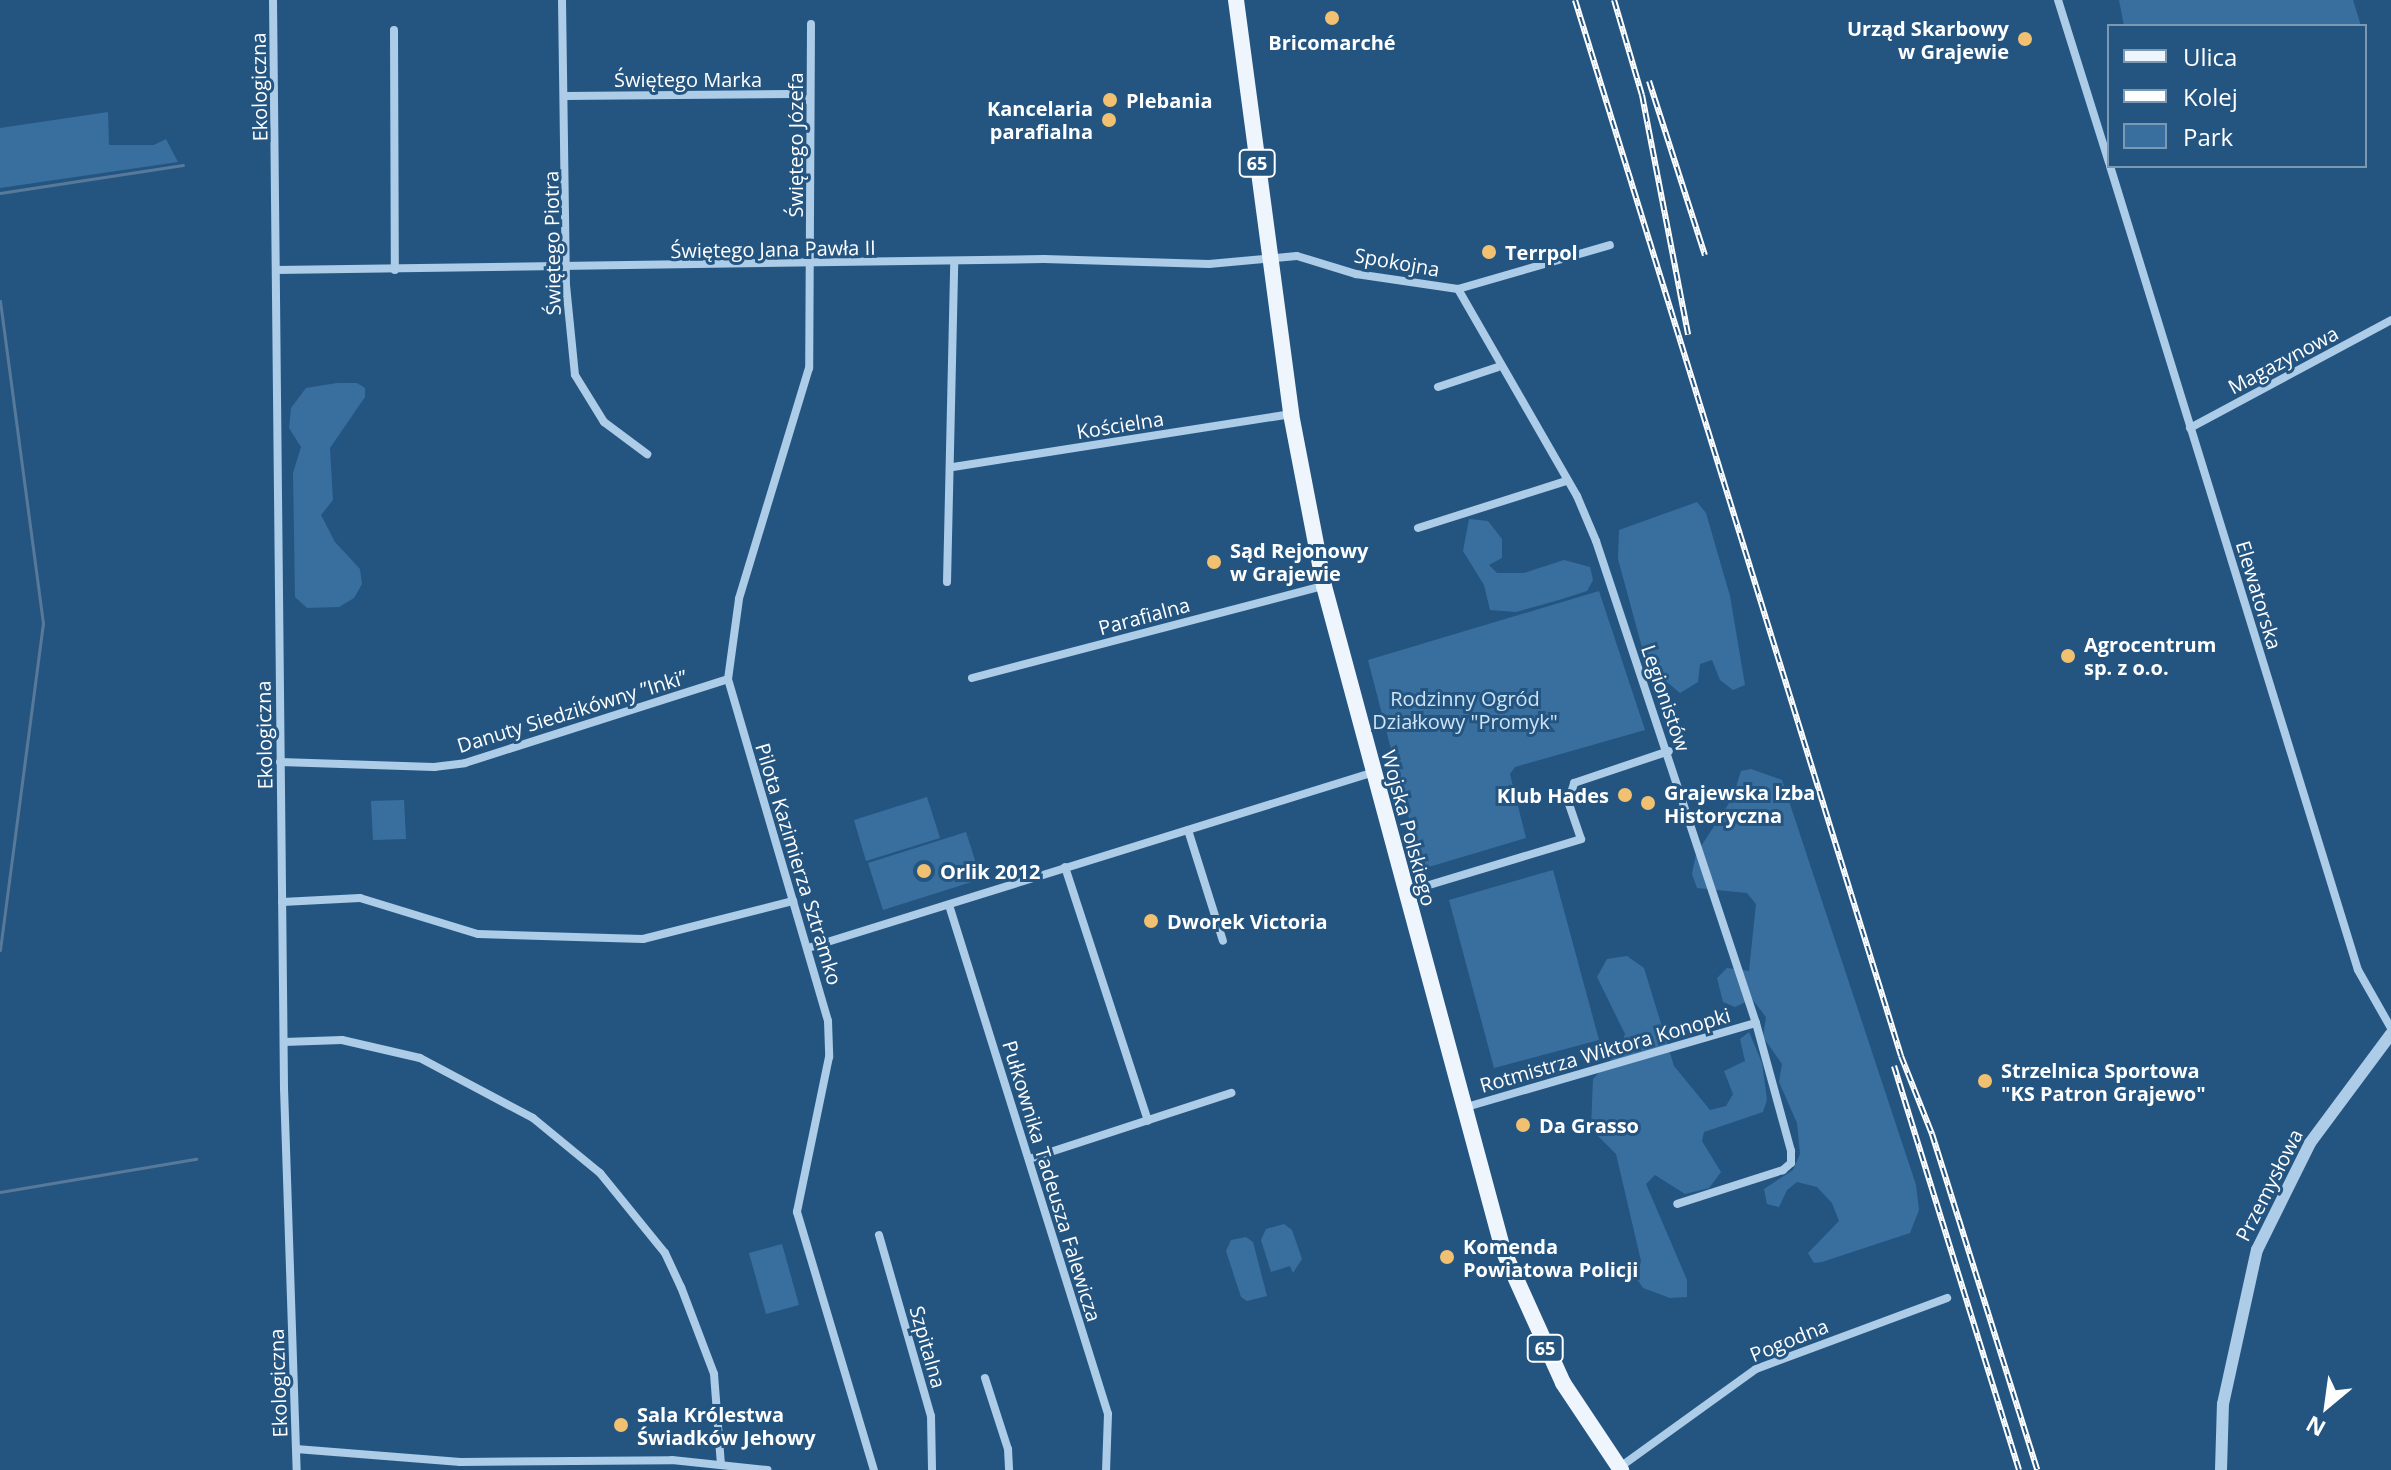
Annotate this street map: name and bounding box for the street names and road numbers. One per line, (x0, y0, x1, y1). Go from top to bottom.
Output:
street label: Ekologiczna (246, 32, 272, 142)
street label: Świętego Marka (614, 67, 762, 91)
street label: Świętego Józefa (783, 72, 807, 218)
road number: 65 (1237, 149, 1277, 177)
street label: Świętego Piotra (539, 170, 565, 316)
street label: Świętego Jana Pawła II (670, 235, 876, 263)
street label: Spokojna (1352, 243, 1442, 281)
street label: Magazynowa (2224, 321, 2342, 399)
street label: Kościelna (1075, 406, 1165, 444)
street label: Elewatorska (2231, 538, 2287, 652)
street label: Parafialna (1096, 592, 1192, 640)
street label: Legionistów (1637, 642, 1695, 754)
street label: Danuty Siedzikówny ”Inki” (454, 665, 690, 757)
street label: Ekologiczna (251, 680, 277, 790)
street label: Pilota Kazimierza Sztramko (751, 740, 847, 988)
street label: Wojska Polskiego (1377, 748, 1441, 908)
street label: Rotmistrza Wiktora Konopki (1477, 1003, 1733, 1097)
street label: Pułkownika Tadeusza Falewicza (998, 1037, 1106, 1325)
street label: Przemysłowa (2230, 1125, 2308, 1245)
street label: Szpitalna (905, 1303, 951, 1391)
street label: Pogodna (1746, 1313, 1832, 1367)
street label: Ekologiczna (264, 1328, 292, 1438)
road number: 65 (1525, 1334, 1565, 1362)

